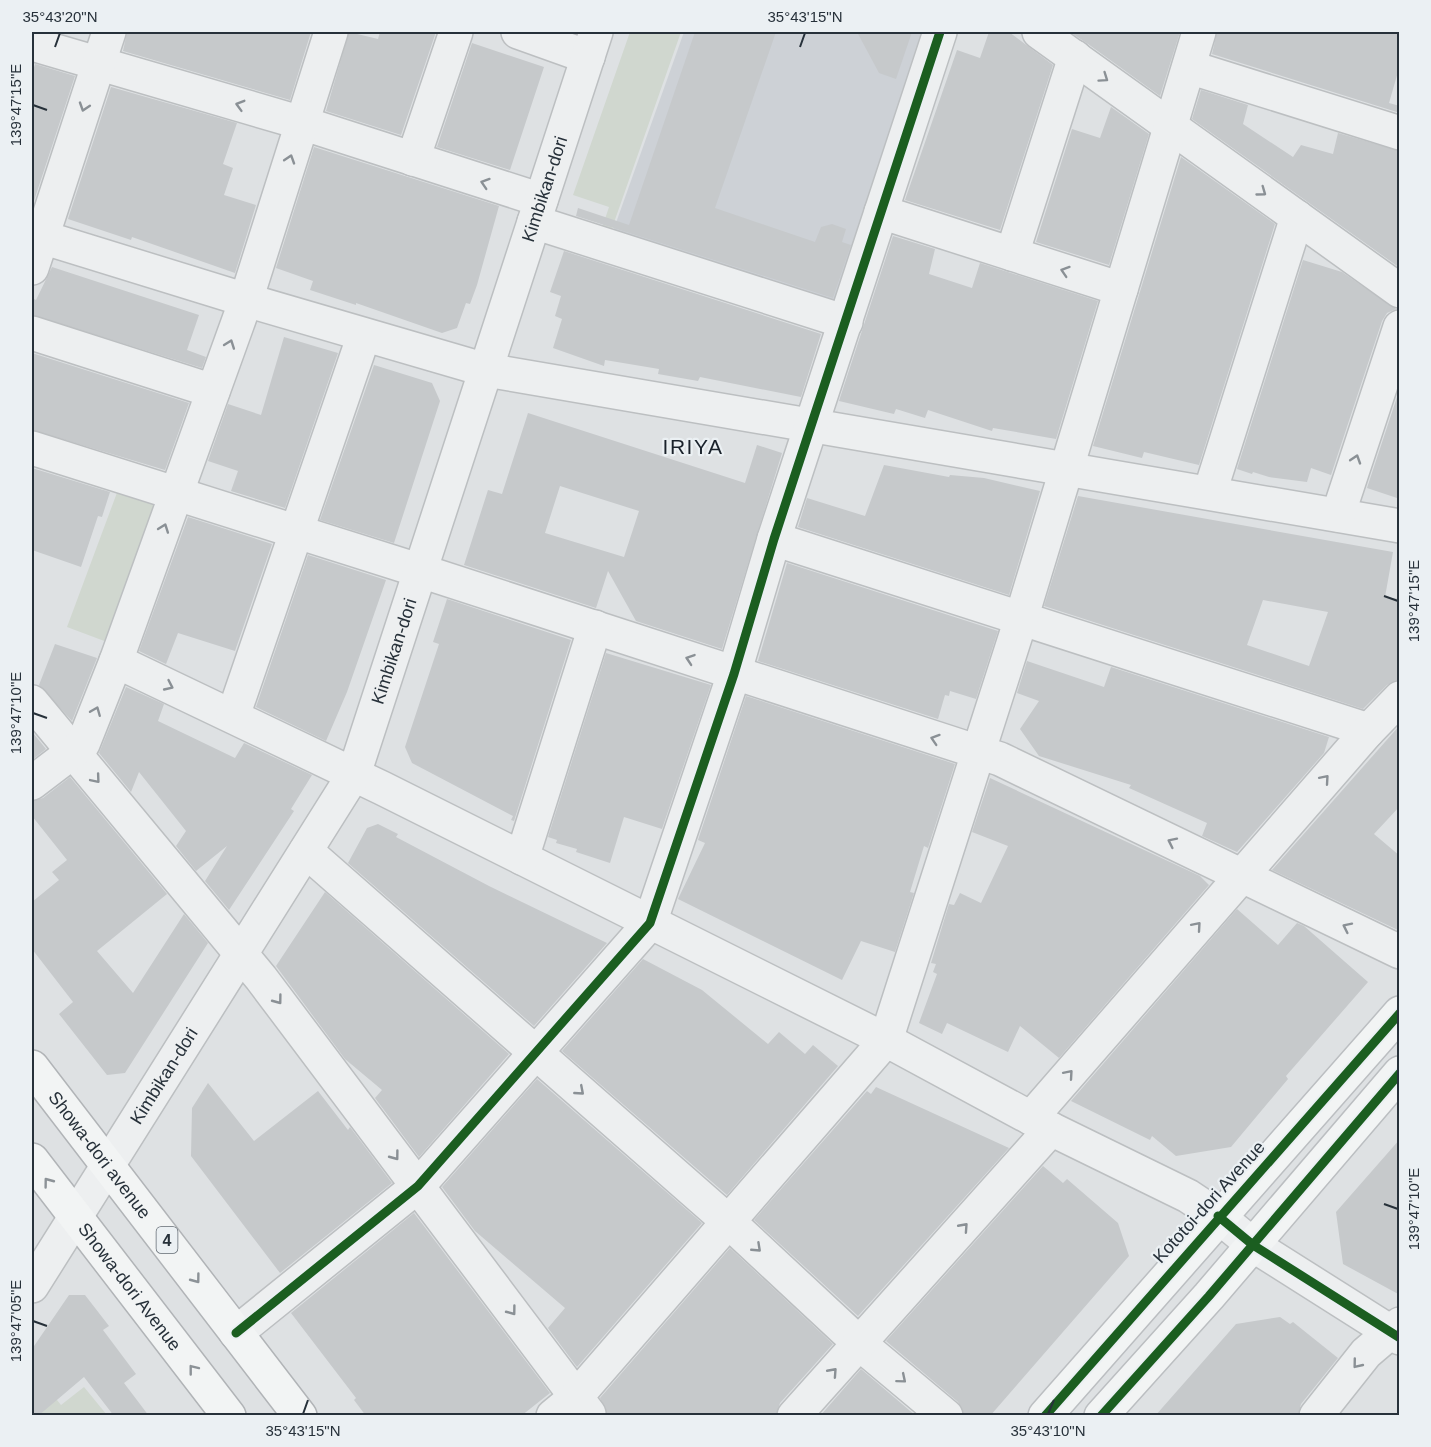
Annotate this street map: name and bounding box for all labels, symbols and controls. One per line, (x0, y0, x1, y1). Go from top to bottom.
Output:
text: 35°43'20"N (22, 8, 98, 25)
text: 35°43'15"N (767, 8, 843, 25)
text: 139°47'15"E (7, 64, 24, 146)
one-way arrow (1098, 71, 1109, 82)
one-way arrow (235, 100, 246, 112)
one-way arrow (79, 101, 92, 112)
street label: Kimbikan-dori (518, 134, 571, 245)
one-way arrow (283, 154, 295, 165)
one-way arrow (480, 178, 491, 190)
one-way arrow (1256, 185, 1267, 196)
one-way arrow (1060, 266, 1071, 278)
one-way arrow (222, 339, 235, 350)
district label: IRIYA (663, 435, 723, 458)
one-way arrow (1349, 454, 1362, 465)
one-way arrow (156, 523, 169, 534)
text: 139°47'15"E (1405, 560, 1422, 642)
street label: Kimbikan-dori (367, 596, 421, 707)
one-way arrow (685, 654, 696, 666)
text: 139°47'10"E (7, 672, 24, 754)
one-way arrow (163, 678, 174, 690)
one-way arrow (89, 706, 101, 717)
one-way arrow (930, 733, 941, 746)
one-way arrow (88, 772, 99, 783)
one-way arrow (1318, 776, 1329, 786)
one-way arrow (1167, 837, 1178, 849)
one-way arrow (1190, 922, 1201, 933)
one-way arrow (1342, 922, 1353, 934)
one-way arrow (270, 993, 281, 1004)
street label: Kimbikan-dori (126, 1024, 202, 1128)
one-way arrow (1062, 1070, 1073, 1080)
one-way arrow (573, 1084, 584, 1095)
street label: Showa-dori avenue (44, 1087, 155, 1223)
street label: Kototoi-dori Avenue (1149, 1137, 1269, 1267)
one-way arrow (387, 1149, 398, 1160)
text: 139°47'10"E (1405, 1168, 1422, 1250)
one-way arrow (44, 1178, 55, 1189)
street label: Showa-dori Avenue (74, 1219, 185, 1355)
one-way arrow (956, 1223, 967, 1234)
road number: 4 (156, 1227, 178, 1253)
one-way arrow (751, 1241, 761, 1252)
one-way arrow (188, 1273, 199, 1284)
text: 139°47'05"E (7, 1280, 24, 1362)
one-way arrow (505, 1305, 516, 1316)
one-way arrow (1353, 1357, 1364, 1368)
one-way arrow (189, 1365, 200, 1376)
one-way arrow (826, 1368, 837, 1379)
one-way arrow (895, 1371, 906, 1382)
text: 35°43'15"N (265, 1422, 341, 1439)
text: 35°43'10"N (1010, 1422, 1086, 1439)

